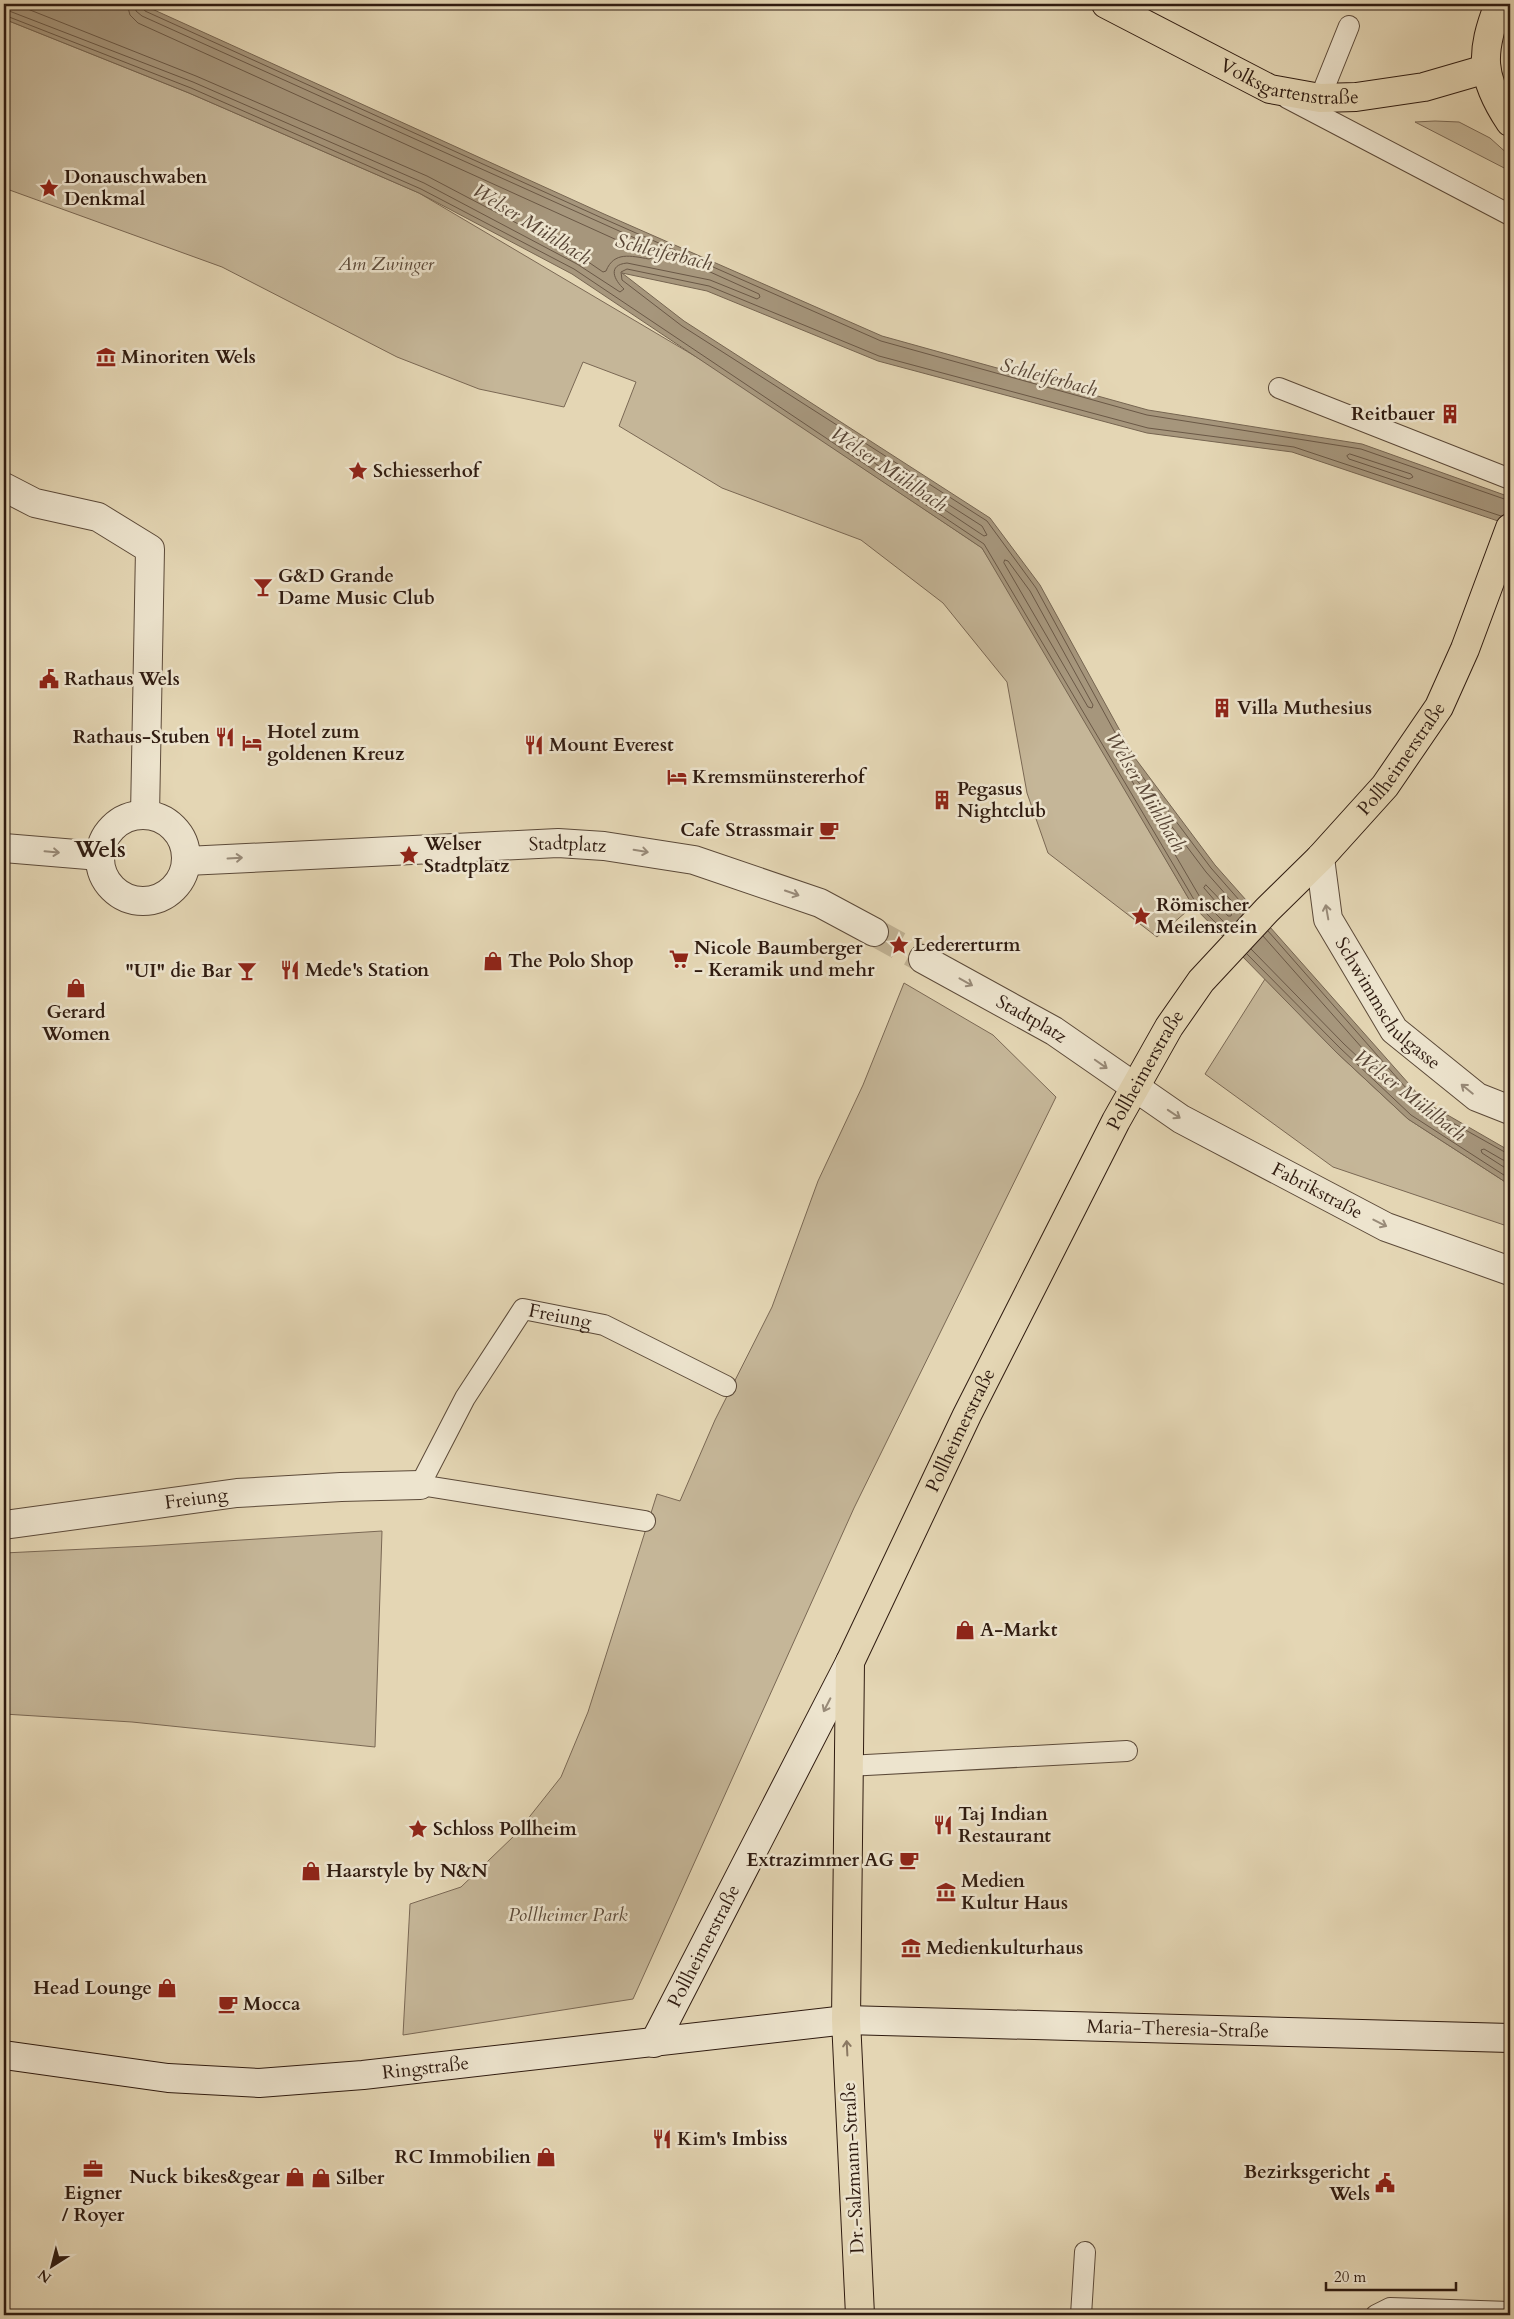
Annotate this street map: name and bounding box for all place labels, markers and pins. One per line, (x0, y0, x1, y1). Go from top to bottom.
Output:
place label: Donauschwaben Denkmal (64, 164, 208, 212)
place icon: Donauschwaben Denkmal (38, 177, 60, 199)
place label: Minoriten Wels (121, 344, 256, 370)
museum icon: Minoriten Wels (95, 346, 117, 368)
place label: Reitbauer (1351, 401, 1435, 427)
building icon: Reitbauer (1439, 403, 1461, 425)
place label: Schiesserhof (373, 458, 483, 484)
place icon: Schiesserhof (347, 460, 369, 482)
place label: G&D Grande Dame Music Club (278, 563, 435, 611)
bar icon: G&D Grande Dame Music Club (252, 576, 274, 598)
place label: Rathaus Wels (64, 666, 180, 692)
public building icon: Rathaus Wels (38, 668, 60, 690)
place label: Villa Muthesius (1237, 695, 1372, 721)
building icon: Villa Muthesius (1211, 697, 1233, 719)
place label: Hotel zum goldenen Kreuz (267, 719, 405, 767)
place label: Rathaus-Stuben (73, 724, 211, 750)
restaurant icon: Rathaus-Stuben (214, 726, 236, 748)
hotel icon: Hotel zum goldenen Kreuz (241, 732, 263, 754)
place label: Mount Everest (549, 732, 674, 758)
restaurant icon: Mount Everest (523, 734, 545, 756)
place label: Kremsmünstererhof (692, 764, 868, 790)
hotel icon: Kremsmünstererhof (666, 766, 688, 788)
place label: Pegasus Nightclub (957, 776, 1046, 824)
building icon: Pegasus Nightclub (931, 789, 953, 811)
place label: Cafe Strassmair (680, 817, 814, 843)
cafe icon: Cafe Strassmair (818, 819, 840, 841)
place label: Welser Stadtplatz (423, 831, 510, 879)
place icon: Welser Stadtplatz (398, 844, 420, 866)
place label: Römischer Meilenstein (1156, 892, 1258, 940)
place icon: Römischer Meilenstein (1130, 905, 1152, 927)
place label: Ledererturm (914, 932, 1021, 958)
place icon: Ledererturm (888, 934, 910, 956)
place label: Nicole Baumberger - Keramik und mehr (694, 935, 875, 983)
place label: The Polo Shop (508, 948, 634, 974)
supermarket icon: Nicole Baumberger - Keramik und mehr (668, 948, 690, 970)
shop icon: The Polo Shop (482, 950, 504, 972)
place label: Mede's Station (305, 957, 430, 983)
place label: "UI" die Bar (125, 958, 232, 984)
restaurant icon: Mede's Station (279, 959, 301, 981)
bar icon: "UI" die Bar (236, 960, 258, 982)
shop icon: Gerard Women (65, 977, 87, 999)
place label: Gerard Women (41, 999, 111, 1047)
place label: A-Markt (980, 1617, 1058, 1643)
shop icon: A-Markt (954, 1619, 976, 1641)
place label: Taj Indian Restaurant (958, 1801, 1051, 1849)
restaurant icon: Taj Indian Restaurant (932, 1814, 954, 1836)
place label: Schloss Pollheim (433, 1816, 577, 1842)
place icon: Schloss Pollheim (407, 1818, 429, 1840)
place label: Extrazimmer AG (746, 1847, 894, 1873)
cafe icon: Extrazimmer AG (898, 1849, 920, 1871)
place label: Haarstyle by N&N (326, 1858, 488, 1884)
shop icon: Haarstyle by N&N (300, 1860, 322, 1882)
place label: Medien Kultur Haus (961, 1868, 1068, 1916)
museum icon: Medien Kultur Haus (935, 1881, 957, 1903)
place label: Medienkulturhaus (926, 1935, 1083, 1961)
museum icon: Medienkulturhaus (900, 1937, 922, 1959)
place label: Head Lounge (33, 1975, 152, 2001)
shop icon: Head Lounge (156, 1977, 178, 1999)
place label: Mocca (243, 1991, 301, 2017)
cafe icon: Mocca (217, 1993, 239, 2015)
place label: Kim's Imbiss (677, 2126, 788, 2152)
restaurant icon: Kim's Imbiss (651, 2128, 673, 2150)
place label: RC Immobilien (395, 2144, 532, 2170)
shop icon: RC Immobilien (535, 2146, 557, 2168)
office icon: Eigner / Royer (82, 2158, 104, 2180)
place label: Bezirksgericht Wels (1244, 2159, 1370, 2207)
place label: Nuck bikes&gear (129, 2164, 280, 2190)
place label: Silber (336, 2165, 385, 2191)
shop icon: Nuck bikes&gear (284, 2166, 306, 2188)
shop icon: Silber (310, 2167, 332, 2189)
public building icon: Bezirksgericht Wels (1374, 2172, 1396, 2194)
place label: Eigner / Royer (62, 2180, 125, 2228)

